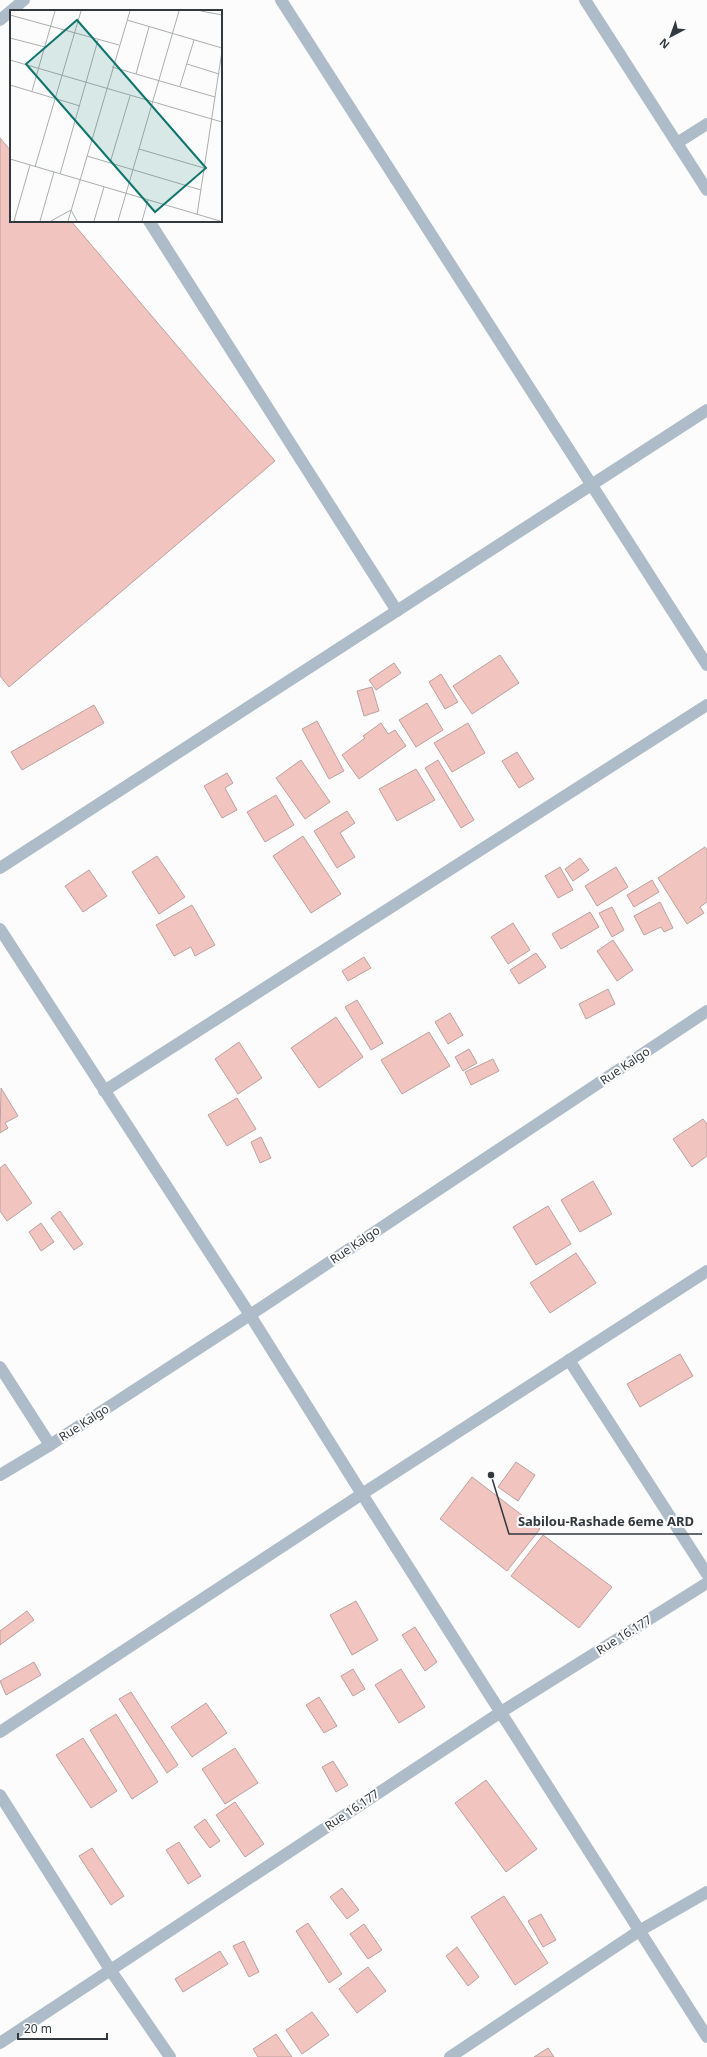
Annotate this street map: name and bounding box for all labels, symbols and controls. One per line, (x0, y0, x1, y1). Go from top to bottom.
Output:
inset map (10, 10, 222, 222)
north arrow (651, 16, 691, 56)
text: N (656, 35, 672, 53)
street label: Rue Kalgo (596, 1043, 653, 1088)
street label: Rue Kalgo (326, 1222, 383, 1267)
street label: Rue Kalgo (55, 1400, 112, 1445)
callout: Sabilou-Rashade 6eme ARD (509, 1509, 702, 1534)
text: Sabilou-Rashade 6eme ARD (518, 1512, 694, 1530)
street label: Rue 16.177 (593, 1611, 655, 1658)
street label: Rue 16.177 (321, 1785, 382, 1834)
scale bar (18, 2015, 107, 2041)
text: 20 m (24, 2020, 52, 2037)

